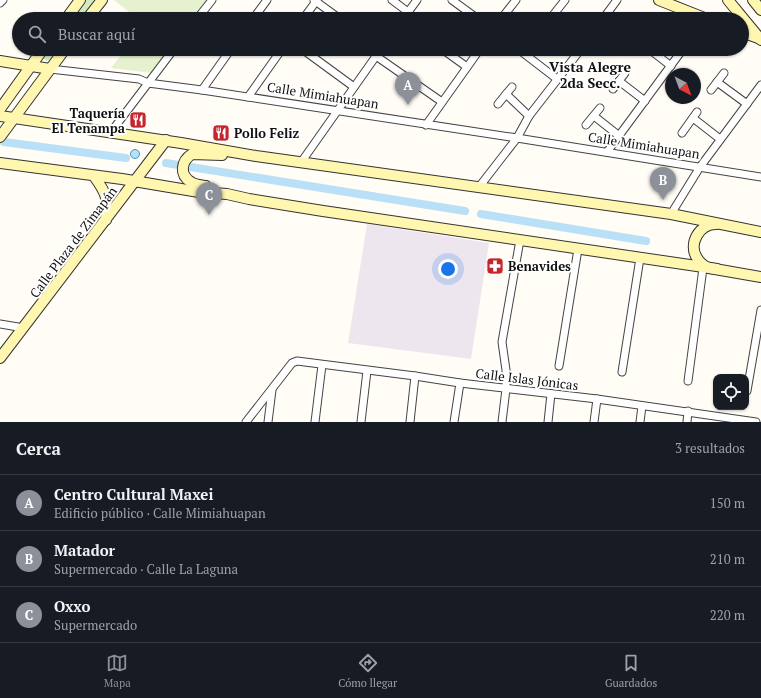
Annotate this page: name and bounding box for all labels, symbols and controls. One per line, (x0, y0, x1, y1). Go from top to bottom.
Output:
search box (12, 12, 749, 56)
icon: search (26, 23, 48, 45)
text: Buscar aquí (58, 24, 135, 44)
district label: Vista Alegre 2da Secc. (549, 57, 632, 92)
north arrow (665, 68, 701, 104)
pin: A (395, 72, 421, 105)
street label: Calle Mimiahuapan (266, 77, 380, 113)
place label: Taquería El Tenampa (52, 104, 126, 137)
restaurant icon: Taquería El Tenampa (128, 110, 148, 130)
restaurant icon: Pollo Feliz (211, 123, 231, 143)
place label: Pollo Feliz (234, 124, 300, 142)
street label: Calle Mimiahuapan (587, 127, 701, 163)
pin: B (650, 167, 676, 200)
street label: Calle Plaza de Zimapán (25, 182, 121, 301)
pin: C (196, 182, 222, 215)
pharmacy icon: Benavides (485, 256, 505, 276)
place label: Benavides (508, 257, 571, 275)
your location (438, 259, 458, 279)
street label: Calle Islas Jónicas (475, 364, 579, 394)
map controls (713, 374, 749, 410)
button: locate (713, 374, 749, 410)
text: Cerca (16, 437, 61, 460)
text: 3 resultados (675, 439, 745, 457)
text: Centro Cultural Maxei (54, 484, 213, 504)
text: A (24, 494, 34, 512)
text: 150 m (710, 494, 745, 512)
text: Edificio público · Calle Mimiahuapan (54, 504, 266, 522)
text: Matador (54, 540, 115, 560)
text: B (25, 550, 33, 568)
text: 210 m (710, 550, 745, 568)
text: Supermercado · Calle La Laguna (54, 560, 238, 578)
text: Oxxo (54, 596, 90, 616)
text: C (25, 606, 33, 624)
text: 220 m (710, 606, 745, 624)
text: Supermercado (54, 616, 137, 634)
tab: Mapa (104, 652, 131, 690)
tab: Cómo llegar (338, 652, 397, 690)
tab: Guardados (605, 652, 657, 690)

